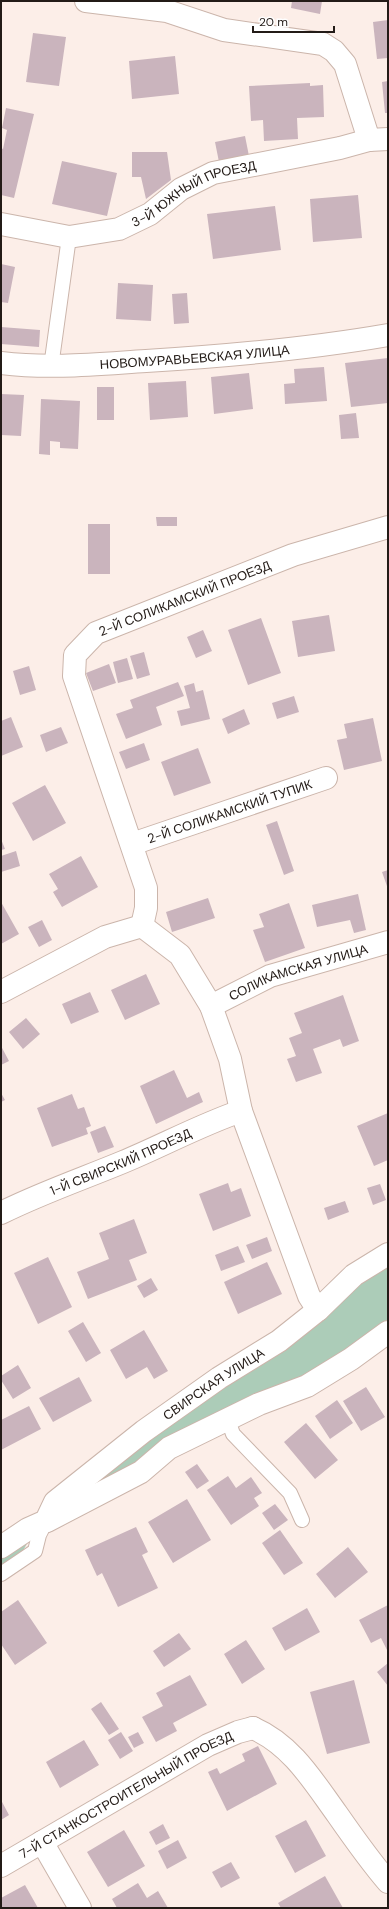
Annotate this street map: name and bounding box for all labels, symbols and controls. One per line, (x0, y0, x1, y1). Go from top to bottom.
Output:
scale bar (253, 8, 334, 34)
text: 20 m (259, 14, 288, 30)
street label: 3-Й ЮЖНЫЙ ПРОЕЗД (129, 157, 258, 231)
street label: НОВОМУРАВЬЕВСКАЯ УЛИЦА (99, 341, 291, 373)
street label: 2-Й СОЛИКАМСКИЙ ПРОЕЗД (96, 557, 273, 640)
street label: 2-Й СОЛИКАМСКИЙ ТУПИК (145, 775, 315, 847)
street label: СОЛИКАМСКАЯ УЛИЦА (226, 940, 370, 1005)
street label: 1-Й СВИРСКИЙ ПРОЕЗД (47, 1124, 194, 1199)
street label: СВИРСКАЯ УЛИЦА (160, 1344, 268, 1424)
street label: 7-Й СТАНКОСТРОИТЕЛЬНЫЙ ПРОЕЗД (16, 1727, 236, 1863)

